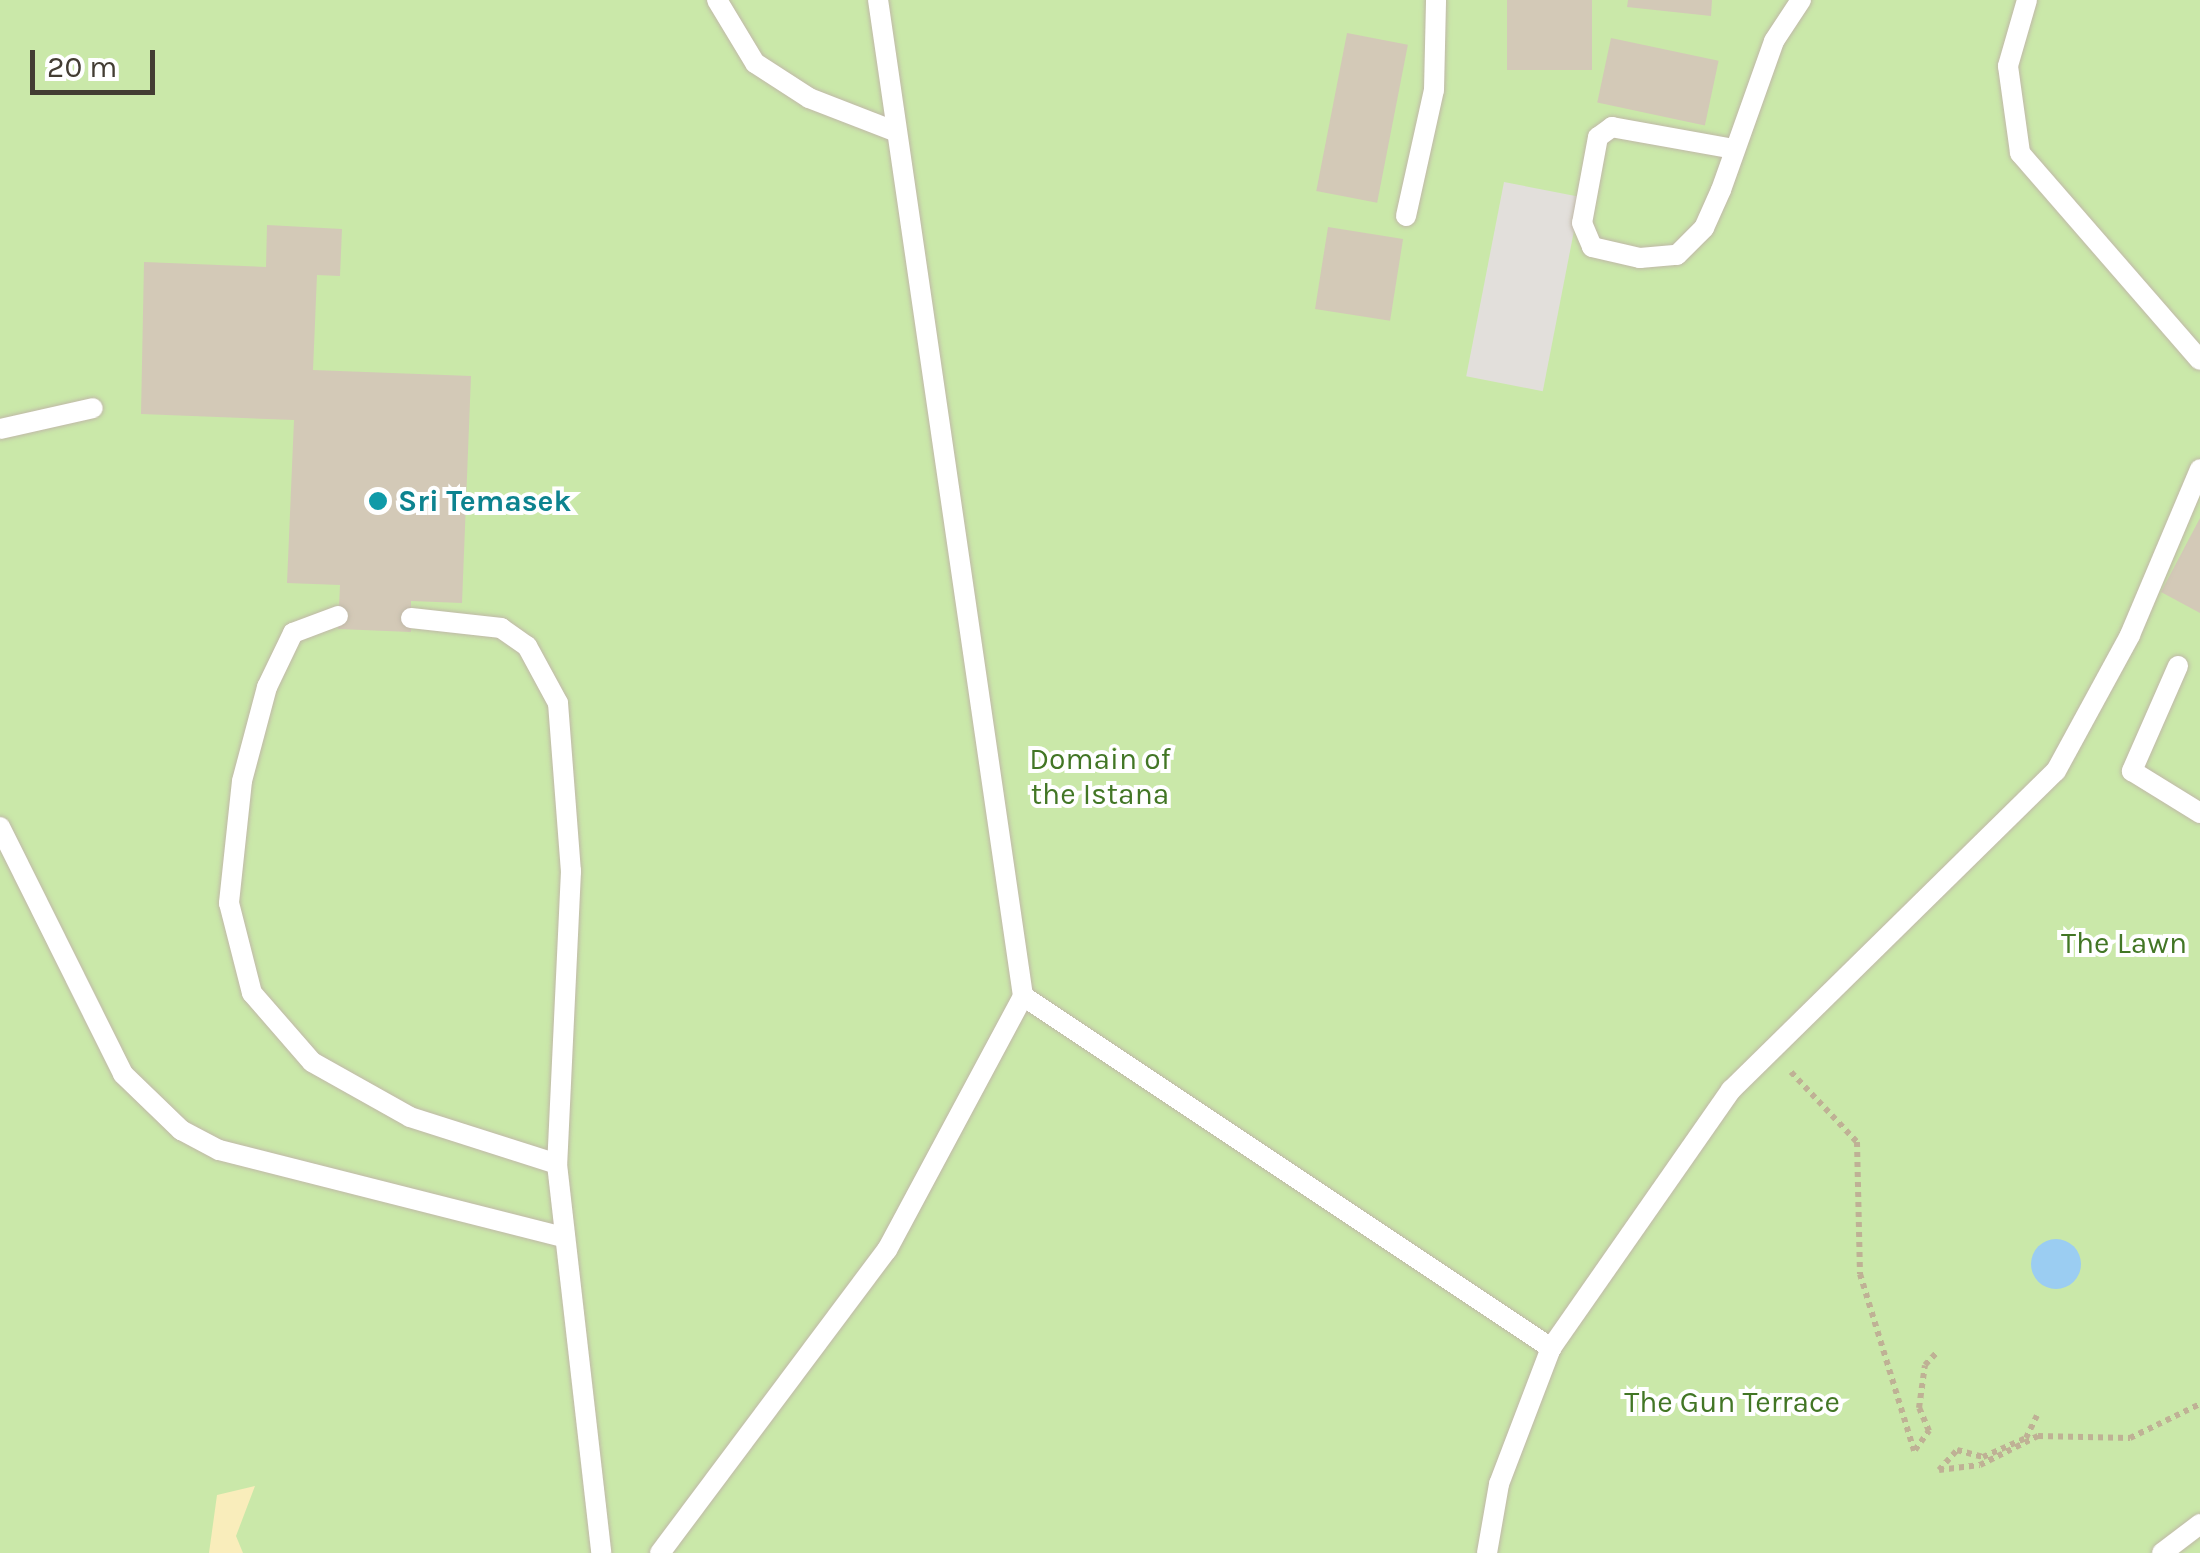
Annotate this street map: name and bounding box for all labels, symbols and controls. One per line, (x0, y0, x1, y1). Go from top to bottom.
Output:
scale bar (35, 30, 160, 92)
text: 20 m (47, 49, 117, 85)
place label: Sri Temasek (398, 483, 571, 519)
marker: Sri Temasek (367, 490, 389, 512)
park label: Domain of the Istana (1029, 741, 1171, 812)
park label: The Lawn (2061, 925, 2187, 961)
park label: The Gun Terrace (1624, 1384, 1840, 1420)

